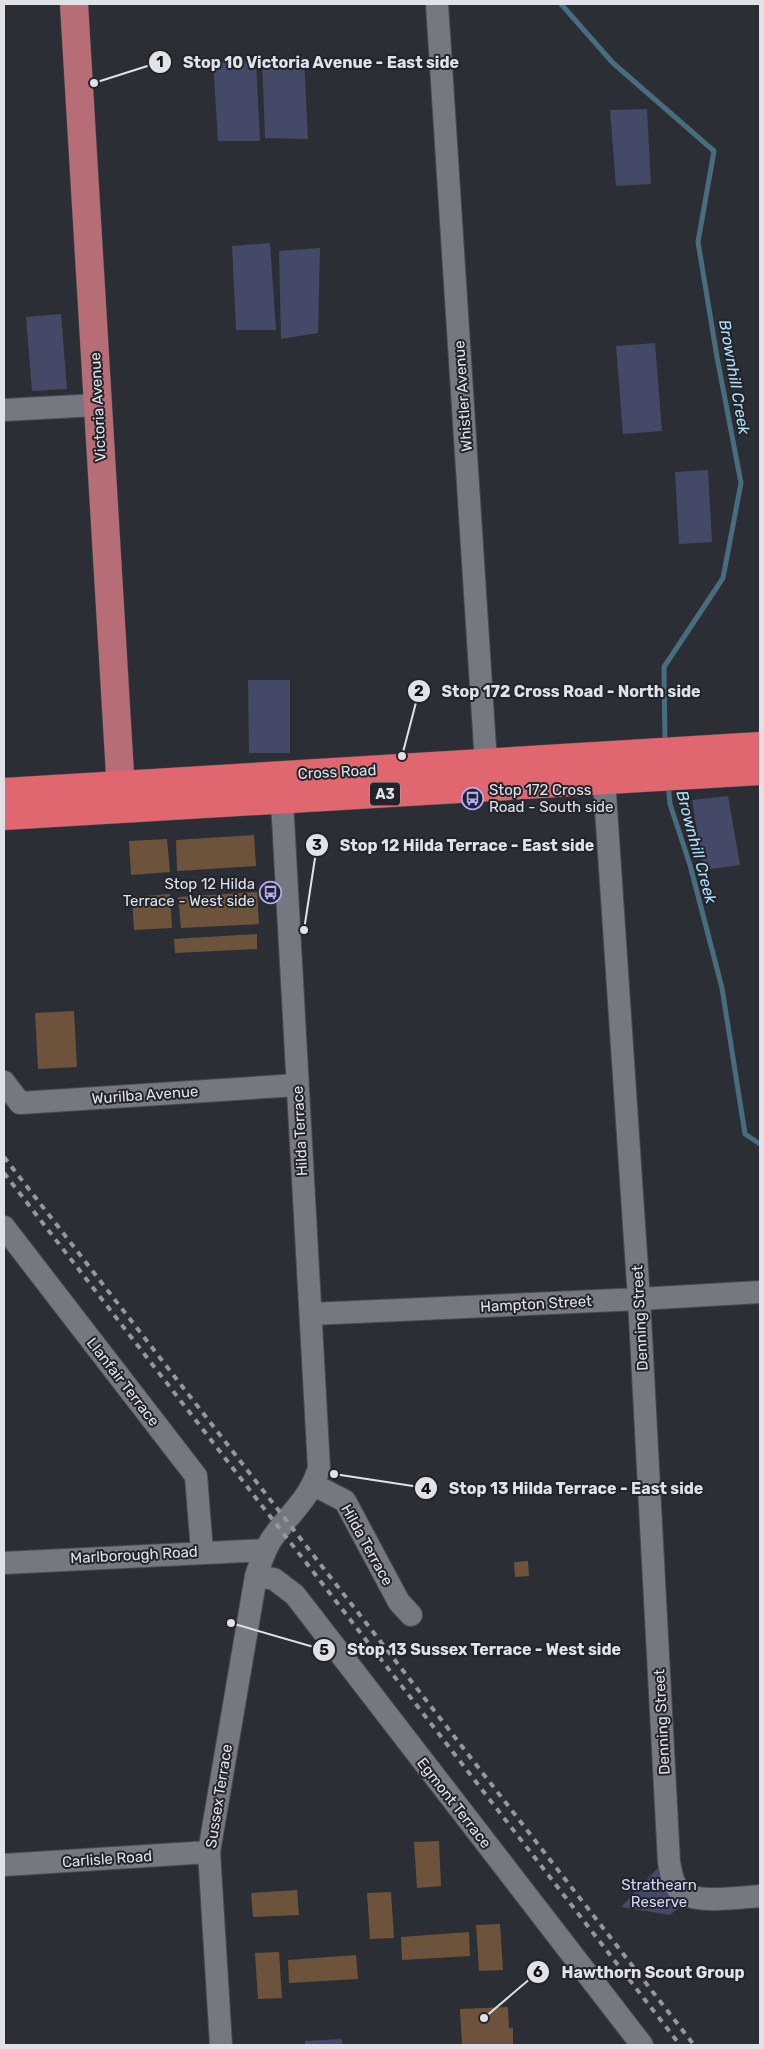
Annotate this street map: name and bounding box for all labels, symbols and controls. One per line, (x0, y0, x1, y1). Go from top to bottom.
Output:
callout: Stop 10 Victoria Avenue - East side (148, 47, 470, 78)
text: 1 (156, 53, 164, 71)
text: Stop 10 Victoria Avenue - East side (183, 53, 459, 72)
water label: Brownhill Creek (715, 318, 754, 437)
street label: Whistler Avenue (450, 340, 476, 452)
street label: Victoria Avenue (86, 352, 110, 462)
callout: Stop 172 Cross Road - North side (407, 676, 711, 707)
text: 2 (414, 682, 424, 700)
text: Stop 172 Cross Road - North side (441, 682, 701, 701)
street label: Cross Road (297, 761, 377, 783)
place label: Stop 172 Cross Road - South side (489, 781, 613, 816)
road number: A3 (370, 782, 400, 806)
bus stop icon: Stop 172 Cross Road - South side (461, 787, 485, 811)
water label: Brownhill Creek (672, 788, 721, 907)
callout: Stop 12 Hilda Terrace - East side (305, 830, 605, 861)
text: 3 (312, 836, 322, 854)
text: Stop 12 Hilda Terrace - East side (340, 836, 594, 855)
place label: Stop 12 Hilda Terrace - West side (123, 875, 255, 910)
bus stop icon: Stop 12 Hilda Terrace - West side (259, 881, 283, 905)
street label: Wurilba Avenue (91, 1082, 199, 1108)
street label: Hilda Terrace (289, 1085, 311, 1177)
street label: Denning Street (628, 1265, 652, 1371)
street label: Hampton Street (480, 1292, 592, 1316)
street label: Llanfair Terrace (83, 1334, 163, 1430)
callout: Stop 13 Hilda Terrace - East side (414, 1473, 714, 1504)
text: Stop 13 Hilda Terrace - East side (449, 1479, 703, 1498)
text: 4 (421, 1480, 431, 1498)
street label: Hilda Terrace (337, 1501, 397, 1589)
street label: Marlborough Road (70, 1543, 198, 1567)
callout: Stop 13 Sussex Terrace - West side (312, 1634, 631, 1665)
text: Stop 13 Sussex Terrace - West side (347, 1640, 621, 1659)
text: 5 (319, 1641, 329, 1659)
street label: Denning Street (650, 1669, 674, 1775)
street label: Sussex Terrace (202, 1743, 236, 1849)
street label: Egmont Terrace (413, 1754, 495, 1852)
street label: Carlisle Road (61, 1847, 153, 1871)
park label: Strathearn Reserve (621, 1876, 697, 1911)
callout: Hawthorn Scout Group (526, 1956, 754, 1987)
text: 6 (533, 1963, 543, 1981)
text: Hawthorn Scout Group (561, 1963, 745, 1982)

